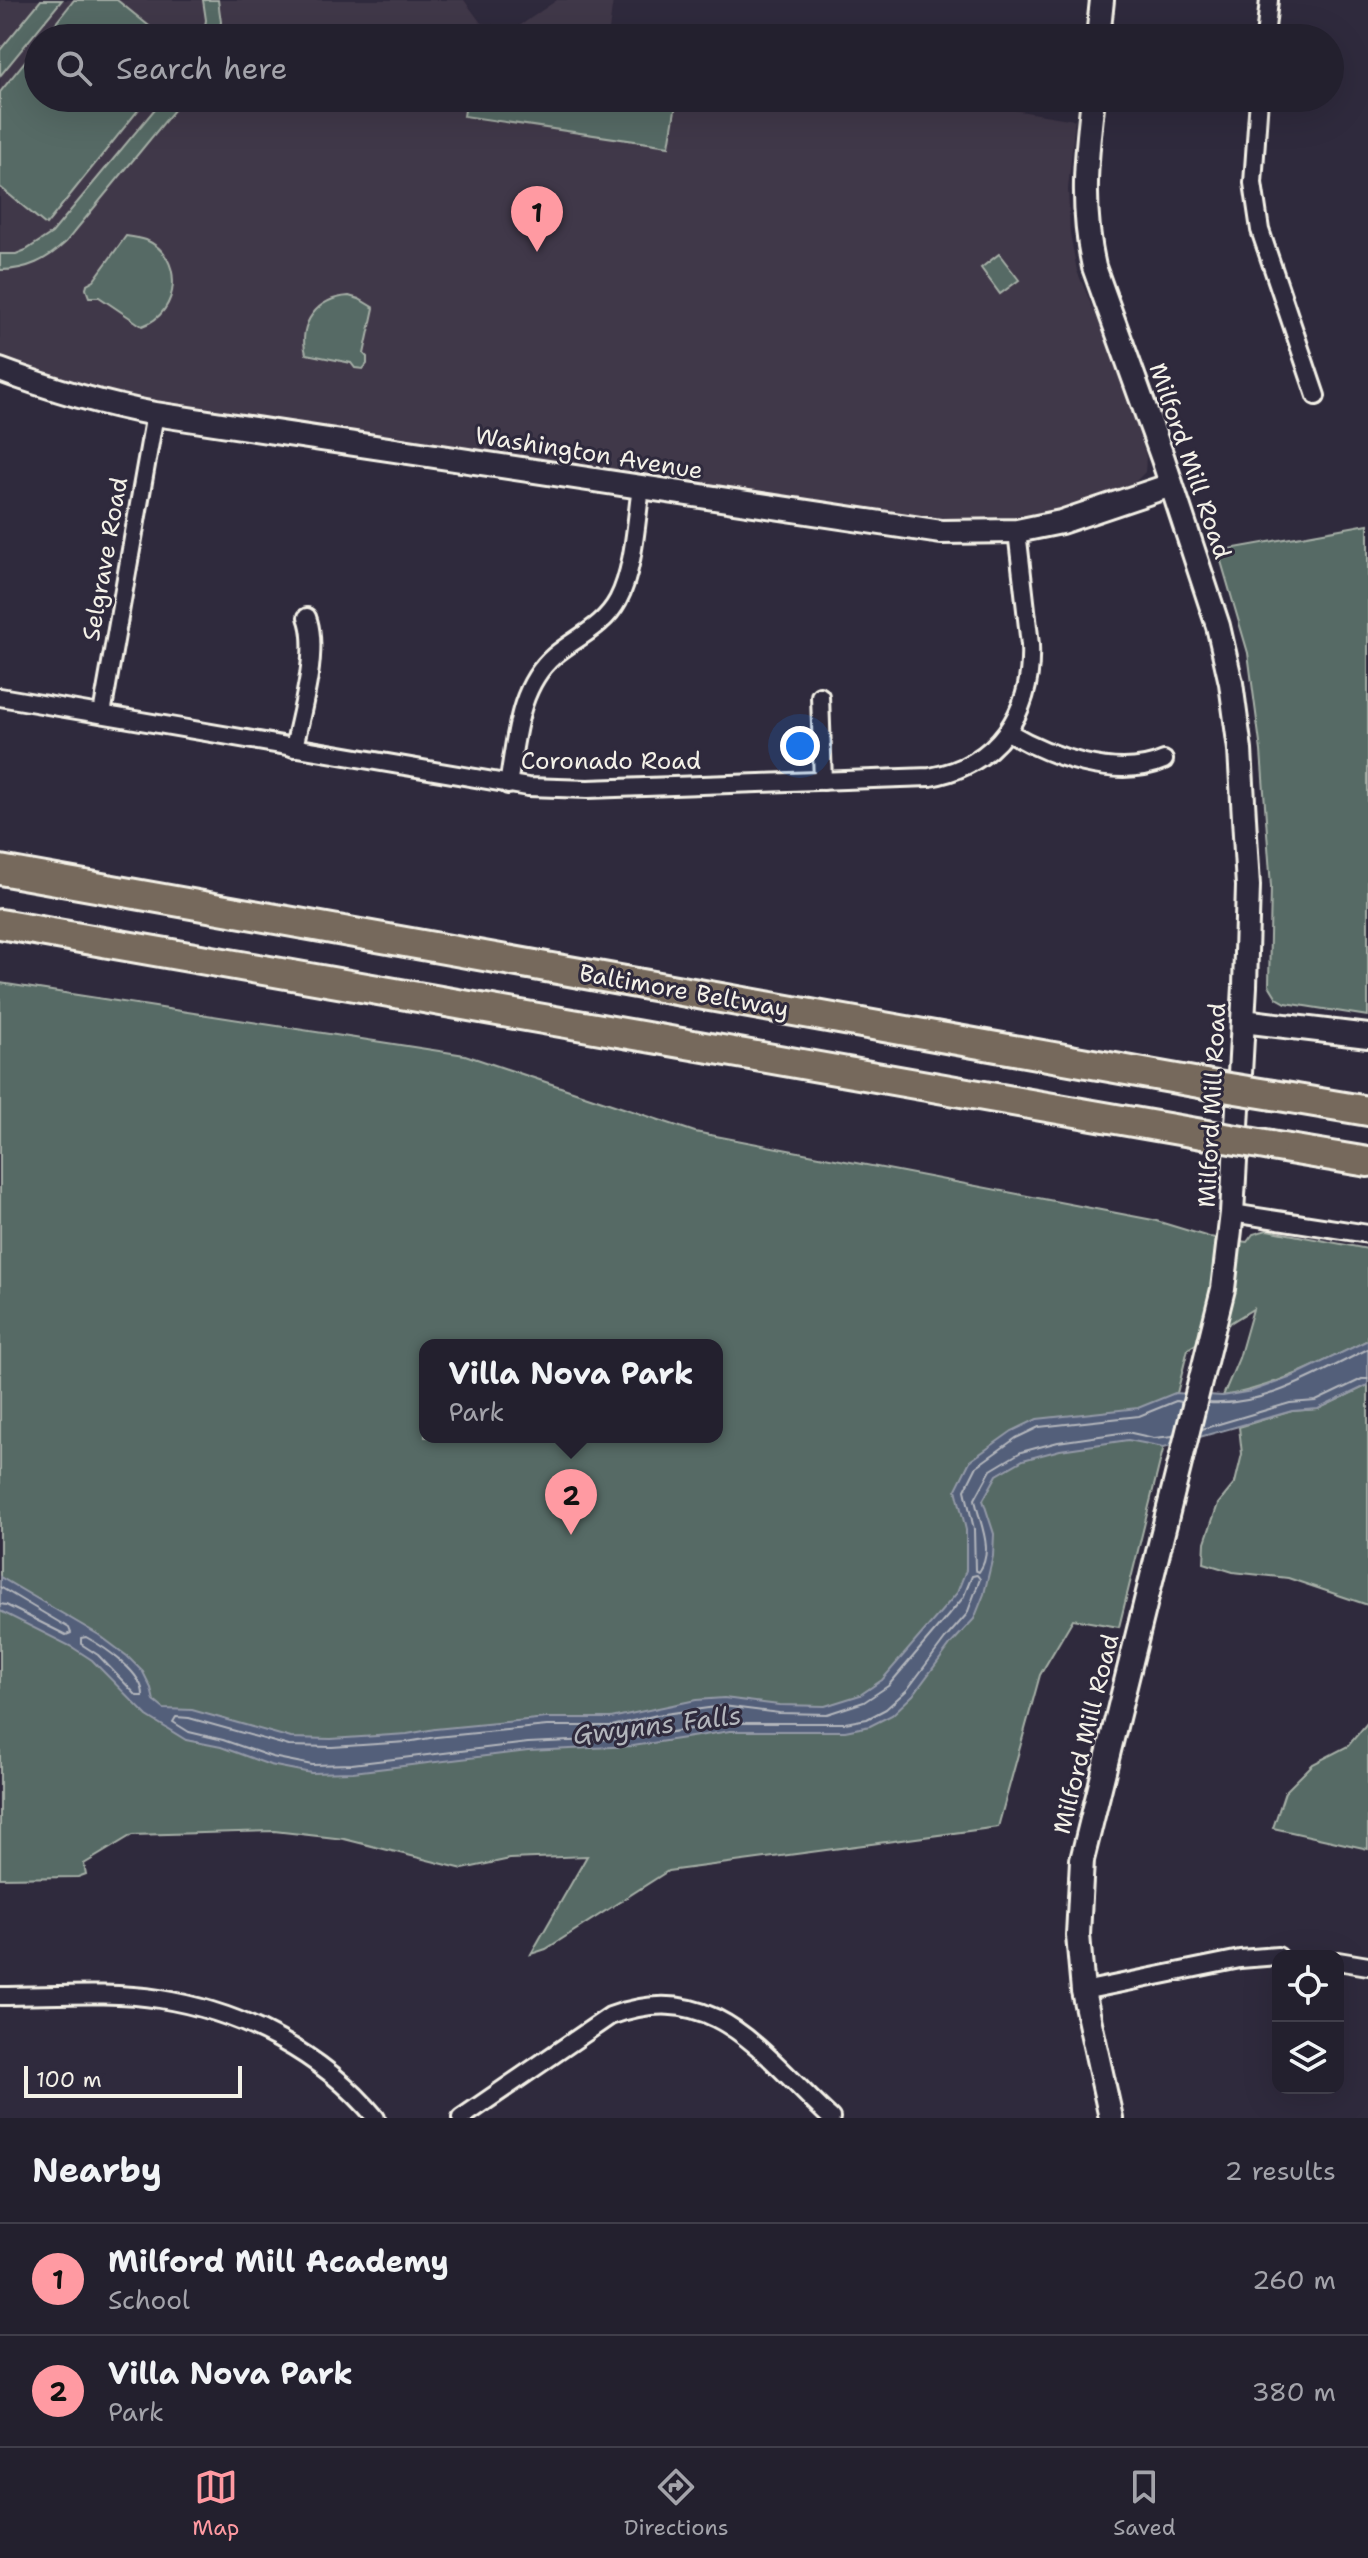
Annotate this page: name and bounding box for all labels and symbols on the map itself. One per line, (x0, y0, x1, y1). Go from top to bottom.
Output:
pin: 1 (511, 186, 563, 252)
street label: Milford Mill Road (1141, 359, 1239, 563)
street label: Washington Avenue (473, 419, 705, 487)
street label: Selgrave Road (75, 475, 135, 643)
your location (780, 726, 820, 766)
street label: Coronado Road (521, 745, 701, 777)
street label: Baltimore Beltway (577, 957, 791, 1025)
street label: Milford Mill Road (1191, 1002, 1233, 1208)
pin: 2 (545, 1469, 597, 1535)
street label: Milford Mill Road (1046, 1631, 1126, 1837)
water label: Gwynns Falls (571, 1697, 743, 1752)
scale bar (24, 2062, 242, 2098)

